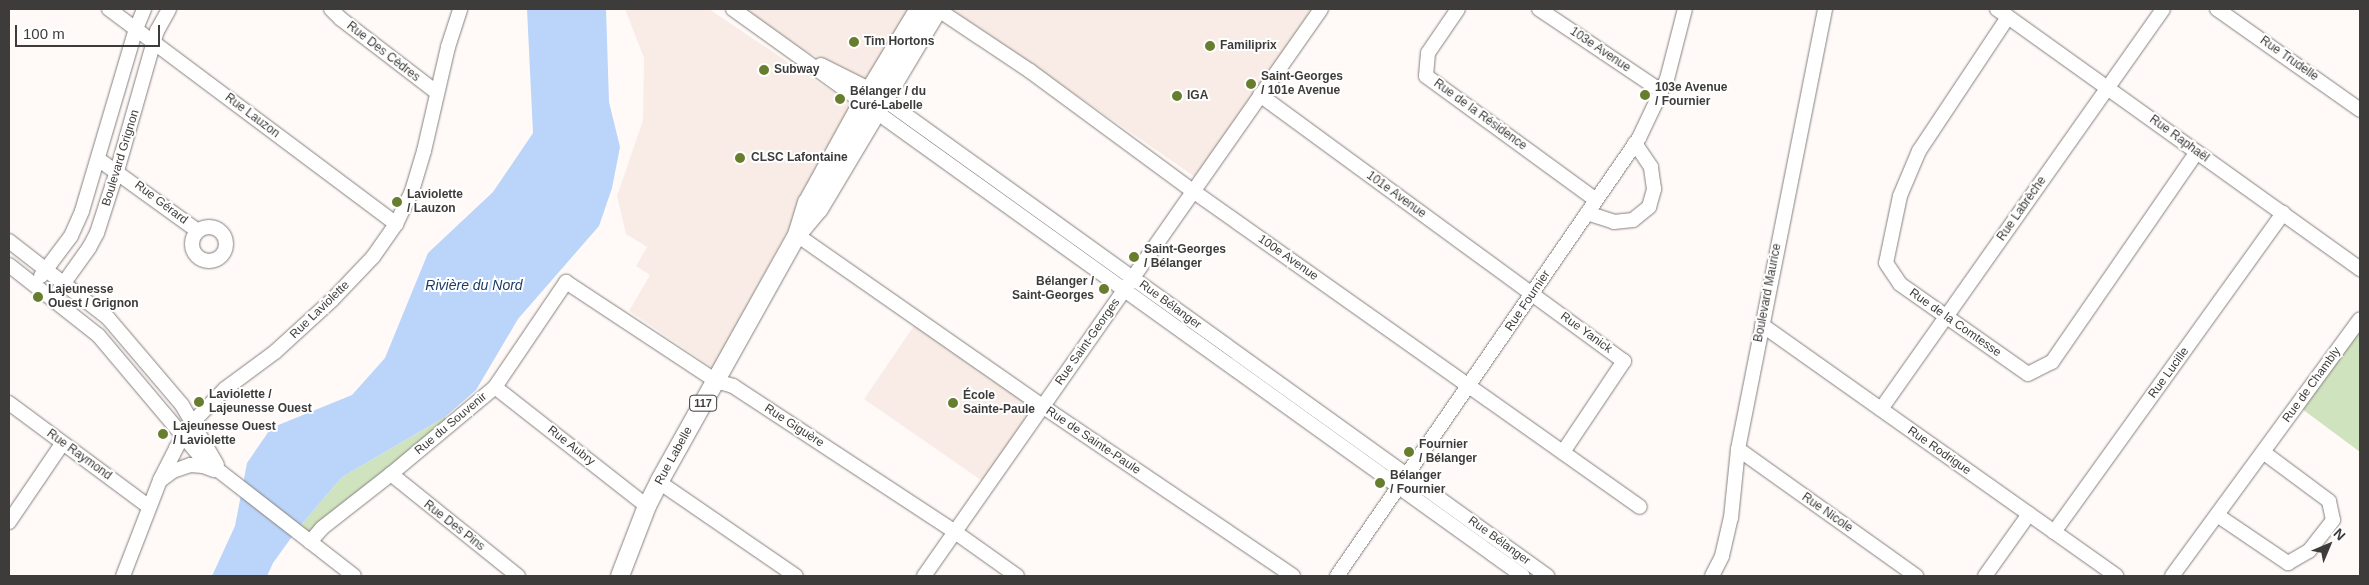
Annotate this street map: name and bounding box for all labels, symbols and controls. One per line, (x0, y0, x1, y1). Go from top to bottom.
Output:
scale bar (18, 15, 162, 47)
street label: Rue Des Cèdres (344, 19, 422, 85)
street label: 103e Avenue (1567, 24, 1633, 76)
text: 100 m (23, 25, 65, 42)
street label: Rue Trudelle (2257, 34, 2321, 84)
place label: Tim Hortons (864, 35, 934, 49)
marker: Tim Hortons (848, 36, 860, 48)
place label: Familiprix (1220, 39, 1277, 53)
marker: Familiprix (1204, 40, 1216, 52)
place label: Subway (774, 63, 819, 77)
marker: Subway (758, 64, 770, 76)
place label: Saint-Georges / 101e Avenue (1261, 70, 1343, 98)
street label: Rue de la Résidence (1431, 76, 1529, 154)
marker: Saint-Georges / 101e Avenue (1245, 78, 1257, 90)
place label: 103e Avenue / Fournier (1655, 81, 1728, 109)
place label: Bélanger / du Curé-Labelle (850, 85, 926, 113)
place label: IGA (1187, 89, 1208, 103)
marker: 103e Avenue / Fournier (1639, 89, 1651, 101)
marker: IGA (1171, 90, 1183, 102)
street label: Rue Lauzon (222, 91, 282, 141)
marker: Bélanger / du Curé-Labelle (834, 93, 846, 105)
street label: Boulevard Grignon (99, 108, 143, 208)
street label: Rue Raphaël (2146, 113, 2212, 165)
marker: CLSC Lafontaine (733, 151, 747, 165)
place label: CLSC Lafontaine (751, 151, 848, 165)
street label: 101e Avenue (1363, 168, 1429, 222)
street label: Rue Labrèche (1994, 174, 2050, 244)
street label: Rue Gérard (132, 178, 190, 228)
place label: Laviolette / Lauzon (407, 188, 463, 216)
marker: Laviolette / Lauzon (391, 196, 403, 208)
street label: 100e Avenue (1255, 232, 1321, 284)
place label: Saint-Georges / Bélanger (1144, 243, 1226, 271)
street label: Boulevard Maurice (1751, 243, 1785, 343)
marker: Saint-Georges / Bélanger (1128, 251, 1140, 263)
street label: Rue Fournier (1502, 268, 1554, 334)
place label: Bélanger / Saint-Georges (1012, 275, 1094, 303)
water label: Rivière du Nord (425, 277, 523, 293)
street label: Rue Laviolette (287, 278, 353, 342)
street label: Rue Bélanger (1136, 278, 1204, 332)
place label: Lajeunesse Ouest / Grignon (48, 283, 139, 311)
marker: Bélanger / Saint-Georges (1098, 283, 1110, 295)
street label: Rue de la Comtesse (1906, 286, 2004, 360)
marker: Lajeunesse Ouest / Grignon (32, 291, 44, 303)
street label: Rue Saint-Georges (1053, 296, 1123, 388)
street label: Rue Yanick (1557, 309, 1615, 357)
street label: Rue Lucille (2146, 345, 2192, 401)
street label: Rue de Chambly (2280, 345, 2344, 425)
place label: Laviolette / Lajeunesse Ouest (209, 388, 312, 416)
place label: École Sainte-Paule (963, 389, 1035, 417)
street label: Rue du Souvenir (412, 390, 490, 458)
road number: 117 (688, 394, 718, 412)
marker: Laviolette / Lajeunesse Ouest (193, 396, 205, 408)
marker: École Sainte-Paule (947, 397, 959, 409)
street label: Rue Giguère (762, 401, 826, 451)
street label: Rue de Sainte-Paule (1043, 404, 1143, 478)
place label: Lajeunesse Ouest / Laviolette (173, 420, 276, 448)
street label: Rue Aubry (544, 423, 598, 469)
street label: Rue Rodrigue (1905, 424, 1973, 478)
street label: Rue Labelle (652, 425, 696, 487)
street label: Rue Raymond (44, 427, 114, 483)
marker: Lajeunesse Ouest / Laviolette (157, 428, 169, 440)
place label: Fournier / Bélanger (1419, 438, 1477, 466)
marker: Fournier / Bélanger (1403, 446, 1415, 458)
place label: Bélanger / Fournier (1390, 469, 1445, 497)
marker: Bélanger / Fournier (1374, 477, 1386, 489)
street label: Rue Nicole (1799, 490, 1855, 536)
street label: Rue Des Pins (421, 498, 487, 554)
street label: Rue Bélanger (1465, 514, 1533, 568)
north arrow (2304, 520, 2354, 570)
text: N (2330, 525, 2349, 544)

